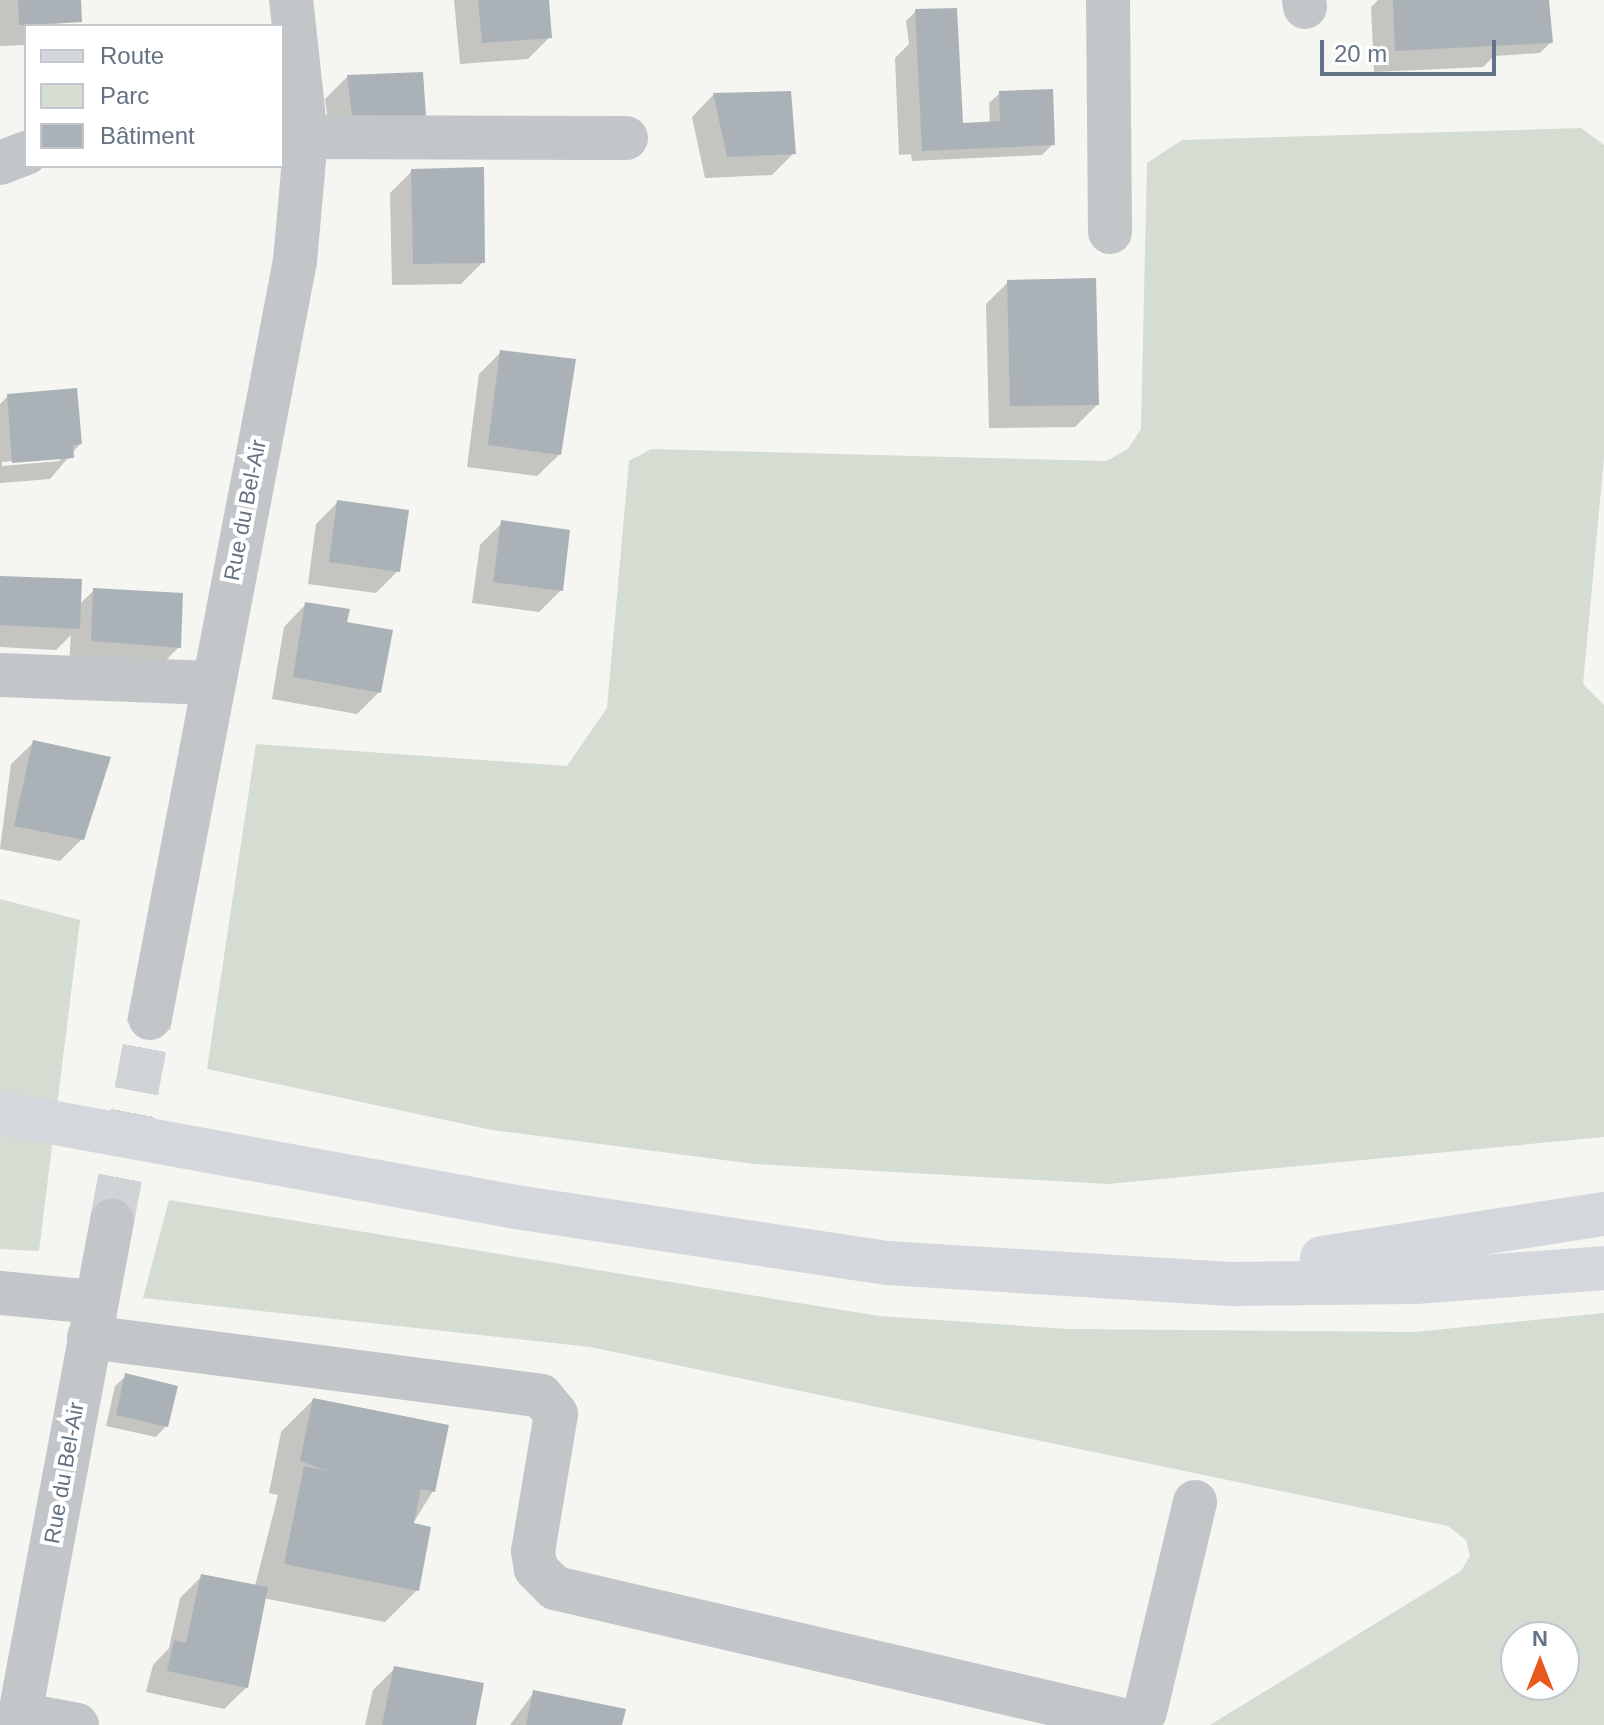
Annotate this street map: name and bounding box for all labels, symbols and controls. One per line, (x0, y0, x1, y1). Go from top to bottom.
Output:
legend (24, 24, 284, 168)
scale bar (1324, 24, 1500, 74)
text: 20 m (1334, 40, 1387, 67)
text: Route (100, 42, 164, 69)
text: Parc (100, 82, 149, 109)
text: Bâtiment (100, 122, 195, 149)
street label: Rue du Bel-Air (218, 437, 272, 583)
street label: Rue du Bel-Air (39, 1400, 89, 1546)
north arrow (1500, 1621, 1580, 1701)
text: N (1532, 1626, 1548, 1651)

